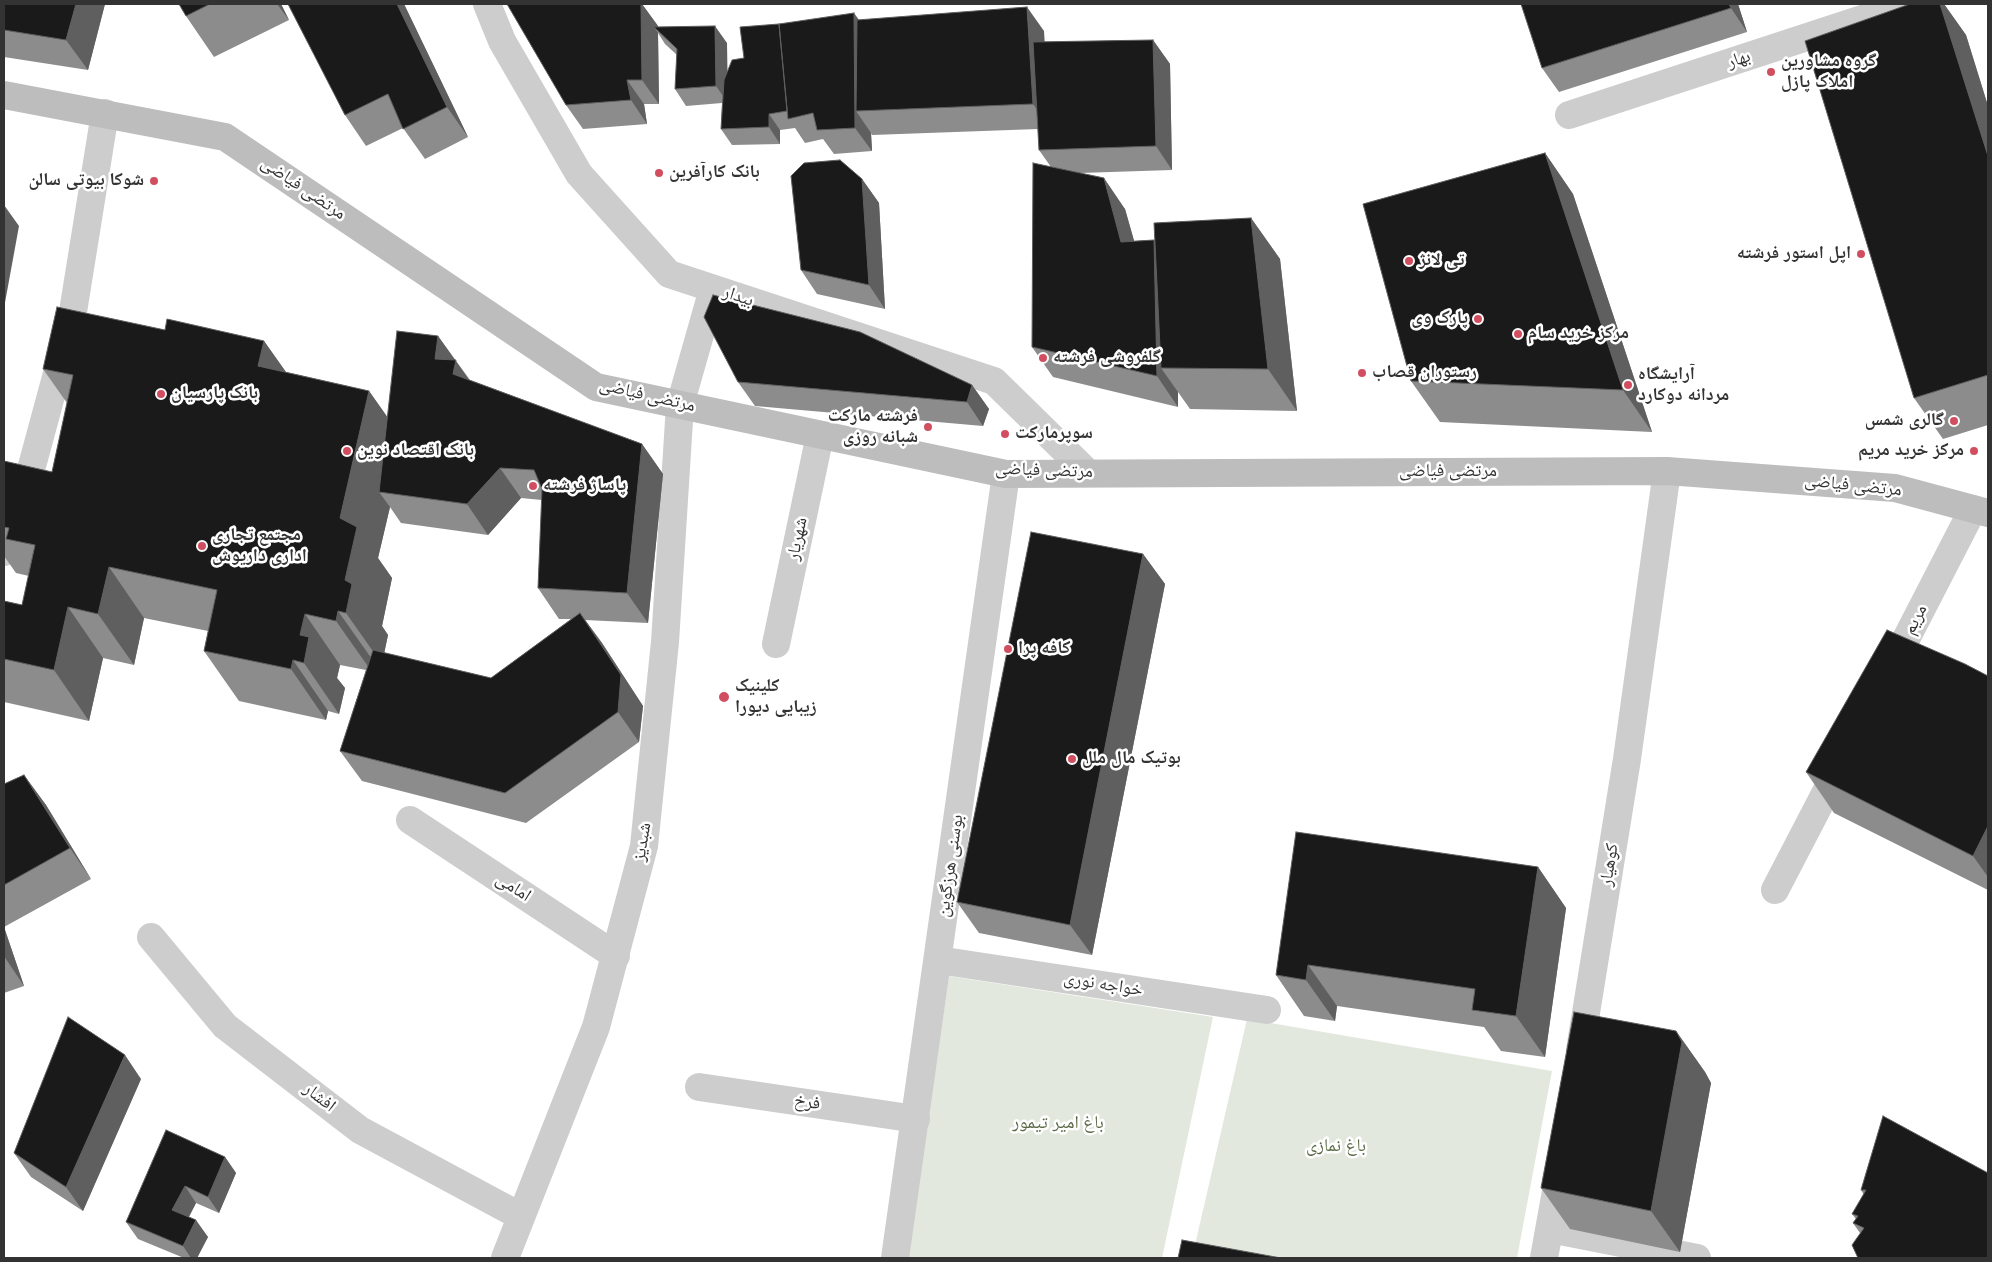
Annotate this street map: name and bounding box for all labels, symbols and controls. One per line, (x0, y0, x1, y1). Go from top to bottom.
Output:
street label: بهار (1725, 46, 1753, 74)
place label: گروه مشاورین املاک پازل (1781, 51, 1876, 94)
marker: گروه مشاورین املاک پازل (1765, 66, 1777, 78)
street label: مرتضی فیاضی (256, 153, 350, 225)
place label: بانک کارآفرین (669, 162, 760, 184)
marker: بانک کارآفرین (653, 167, 665, 179)
place label: شوکا بیوتی سالن (28, 170, 144, 192)
marker: شوکا بیوتی سالن (148, 175, 160, 187)
place label: اپل استور فرشته (1737, 243, 1851, 265)
marker: اپل استور فرشته (1855, 248, 1867, 260)
place label: تی لانژ (1419, 250, 1464, 272)
marker: تی لانژ (1403, 255, 1415, 267)
street label: بیدار (720, 282, 756, 312)
place label: پارک وی (1411, 308, 1468, 330)
marker: پارک وی (1472, 313, 1484, 325)
place label: مرکز خرید سام (1528, 323, 1629, 345)
marker: مرکز خرید سام (1512, 328, 1524, 340)
place label: گلفروشی فرشته (1053, 347, 1161, 369)
marker: گلفروشی فرشته (1037, 352, 1049, 364)
place label: رستوران قصاب (1372, 362, 1477, 384)
place label: آرایشگاه مردانه دوکارد (1638, 364, 1729, 406)
marker: رستوران قصاب (1356, 367, 1368, 379)
street label: مرتضی فیاضی (597, 374, 697, 418)
marker: آرایشگاه مردانه دوکارد (1622, 379, 1634, 391)
place label: بانک پارسیان (171, 383, 258, 405)
marker: بانک پارسیان (155, 388, 167, 400)
place label: فرشته مارکت شبانه روزی (828, 406, 918, 448)
place label: گالری شمس (1865, 410, 1944, 432)
marker: گالری شمس (1948, 415, 1960, 427)
marker: فرشته مارکت شبانه روزی (922, 421, 934, 433)
place label: سوپرمارکت (1015, 423, 1093, 445)
marker: سوپرمارکت (999, 428, 1011, 440)
place label: بانک اقتصاد نوین (357, 440, 474, 462)
place label: مرکز خرید مریم (1858, 440, 1964, 462)
marker: بانک اقتصاد نوین (341, 445, 353, 457)
marker: مرکز خرید مریم (1968, 445, 1980, 457)
street label: مرتضی فیاضی (995, 459, 1093, 483)
street label: مرتضی فیاضی (1399, 461, 1497, 483)
street label: مرتضی فیاضی (1803, 470, 1903, 502)
place label: پاساژ فرشته (543, 475, 626, 497)
marker: پاساژ فرشته (527, 480, 539, 492)
street label: شهریار (783, 515, 813, 563)
place label: مجتمع تجاری اداری داریوش (212, 525, 307, 568)
marker: مجتمع تجاری اداری داریوش (196, 540, 208, 552)
street label: مریم (1899, 601, 1933, 639)
place label: کافه پرا (1018, 638, 1070, 660)
marker: کافه پرا (1002, 643, 1014, 655)
place label: کلینیک زیبایی دیورا (735, 676, 817, 719)
marker: کلینیک زیبایی دیورا (717, 690, 731, 704)
place label: بوتیک مال ملل (1082, 748, 1181, 770)
marker: بوتیک مال ملل (1066, 753, 1078, 765)
street label: بوسنی هرزگوین (933, 813, 969, 919)
street label: شبدیز (629, 821, 657, 863)
street label: کوهیار (1596, 842, 1624, 888)
street label: امامی (491, 869, 535, 907)
street label: خواجه نوری (1062, 968, 1144, 1002)
street label: افشار (298, 1079, 340, 1117)
street label: فرخ (792, 1090, 822, 1116)
park label: باغ امیر تیمور (1012, 1113, 1104, 1135)
park label: باغ نمازی (1306, 1136, 1366, 1158)

